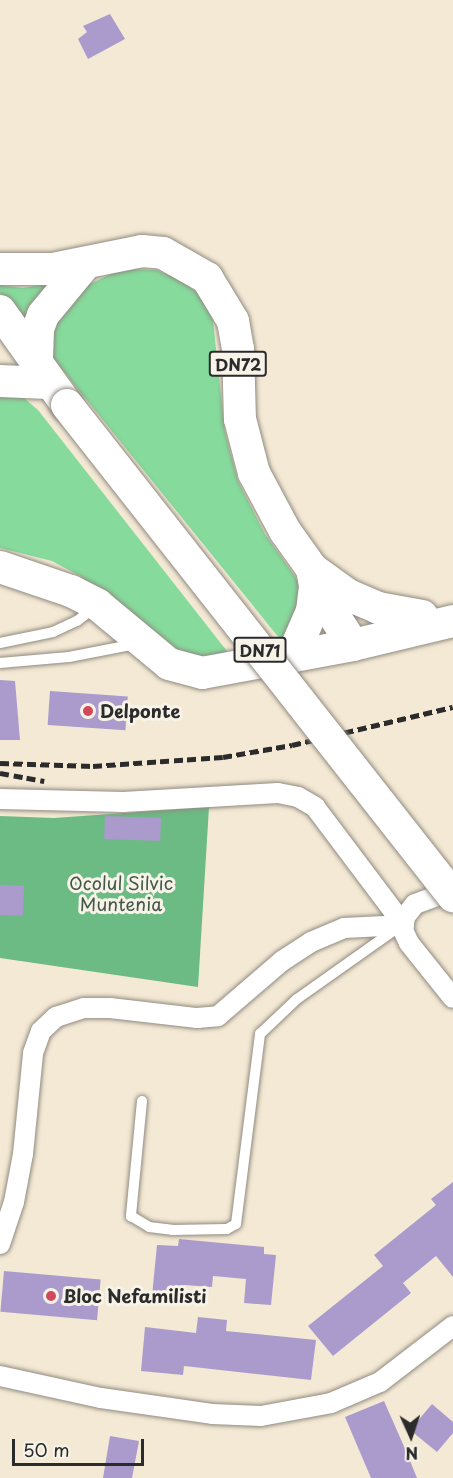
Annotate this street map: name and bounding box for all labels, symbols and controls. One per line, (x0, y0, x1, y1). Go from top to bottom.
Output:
road number: DN72 (208, 351, 268, 377)
road number: DN71 (233, 637, 287, 663)
place label: Delponte (100, 700, 180, 722)
marker: Delponte (81, 704, 95, 718)
park label: Ocolul Silvic Muntenia (69, 873, 173, 916)
place label: Bloc Nefamilisti (63, 1285, 207, 1307)
marker: Bloc Nefamilisti (44, 1289, 58, 1303)
north arrow (381, 1406, 441, 1466)
scale bar (15, 1427, 147, 1465)
text: 50 m (23, 1436, 70, 1463)
text: N (405, 1442, 419, 1466)

